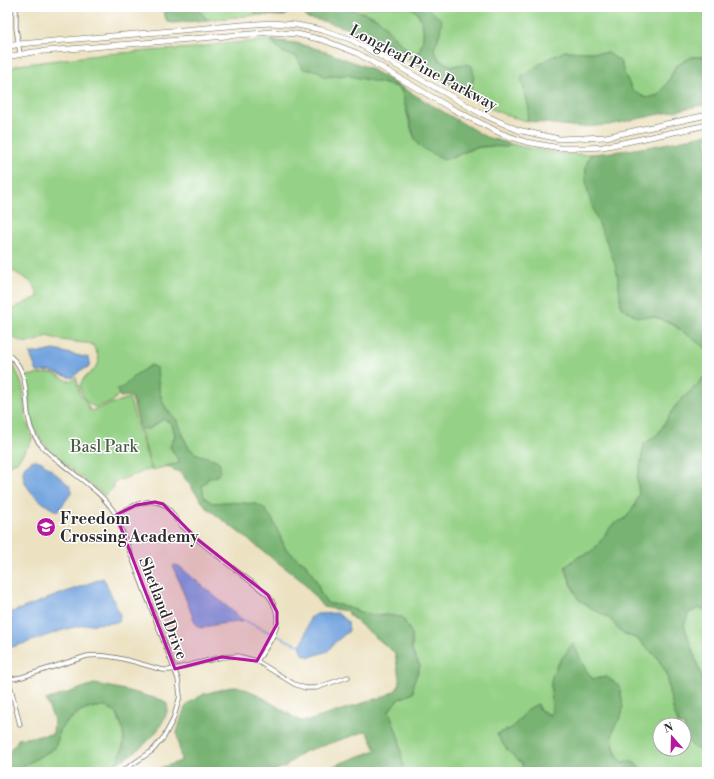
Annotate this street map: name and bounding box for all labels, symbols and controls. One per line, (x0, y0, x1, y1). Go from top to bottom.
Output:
street label: Longleaf Pine Parkway (346, 20, 501, 115)
park label: Basl Park (69, 437, 139, 457)
place label: Freedom Crossing Academy (60, 509, 199, 547)
school or university icon: Freedom Crossing Academy (35, 516, 57, 538)
street label: Shetland Drive (134, 554, 192, 662)
north arrow (652, 717, 692, 757)
text: N (662, 720, 676, 737)

